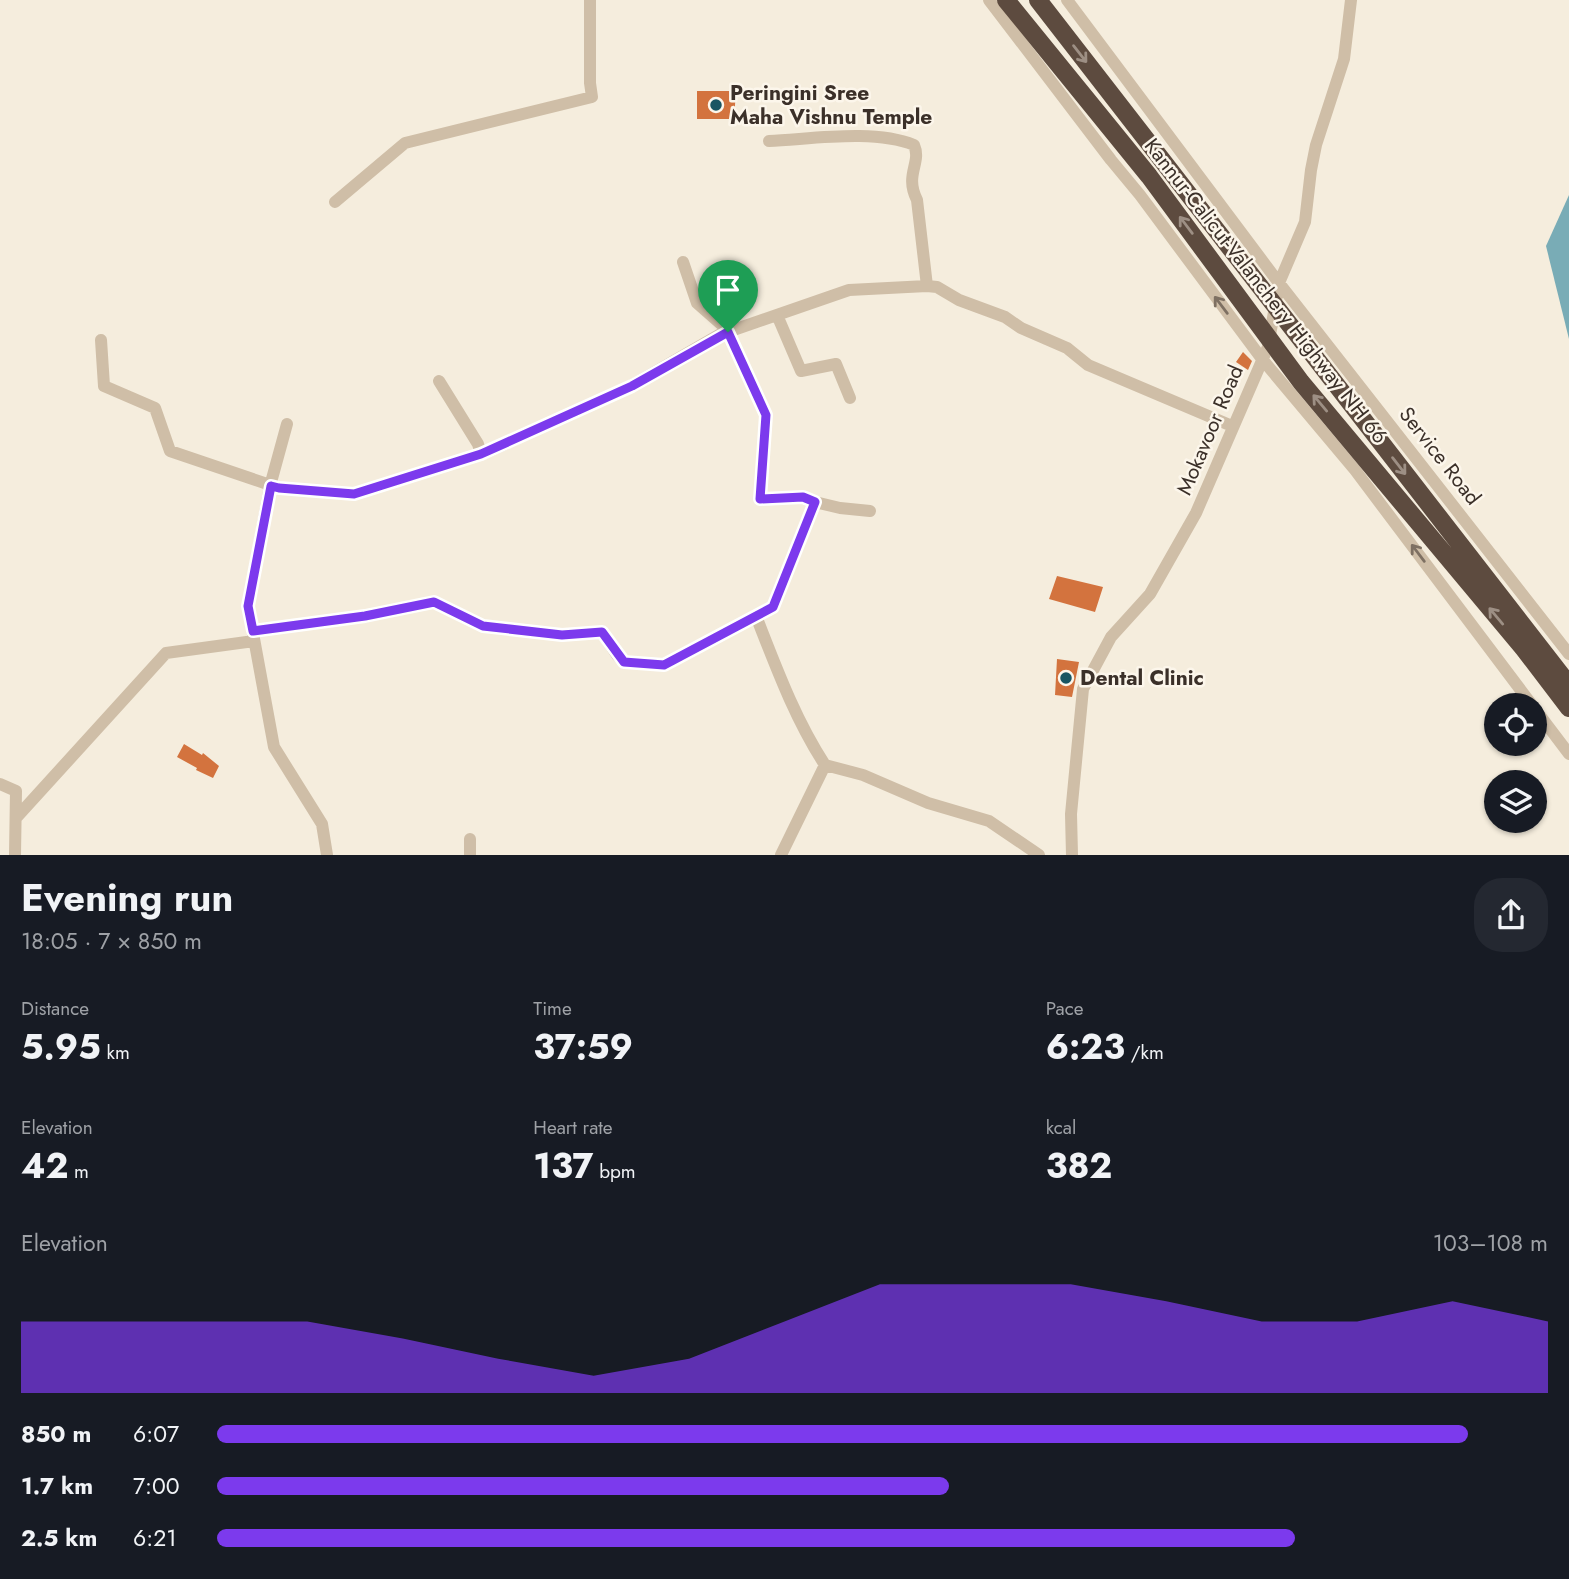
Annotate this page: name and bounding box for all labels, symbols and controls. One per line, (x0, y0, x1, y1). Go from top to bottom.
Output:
one-way arrow (1072, 44, 1087, 63)
place label: Peringini Sree Maha Vishnu Temple (730, 78, 932, 132)
marker: Peringini Sree Maha Vishnu Temple (708, 97, 724, 113)
street label: Kannur-Calicut-Valanchery Highway NH 66 (1137, 132, 1395, 450)
one-way arrow (1179, 216, 1193, 235)
pin (698, 260, 758, 332)
icon: arrive (709, 271, 747, 309)
one-way arrow (1213, 296, 1228, 314)
street label: Mokavoor Road (1169, 360, 1251, 500)
one-way arrow (1312, 395, 1328, 413)
street label: Service Road (1392, 401, 1488, 511)
one-way arrow (1392, 456, 1407, 475)
one-way arrow (1410, 544, 1425, 563)
one-way arrow (1489, 608, 1504, 626)
place label: Dental Clinic (1080, 663, 1204, 693)
marker: Dental Clinic (1058, 670, 1074, 686)
map controls (1484, 693, 1547, 833)
button: locate (1484, 693, 1547, 756)
button: layers (1484, 770, 1547, 833)
text: Evening run (21, 870, 233, 925)
button: share (1474, 878, 1548, 952)
text: 18:05 · 7 × 850 m (21, 924, 202, 958)
text: Distance (21, 995, 89, 1022)
text: Time (533, 995, 572, 1022)
text: Pace (1046, 995, 1084, 1022)
text: 5.95 (21, 1022, 101, 1072)
text: 37:59 (533, 1022, 633, 1072)
text: 6:23 (1046, 1022, 1125, 1072)
text: km (101, 1039, 130, 1066)
text: /km (1125, 1039, 1164, 1066)
text: Elevation (21, 1114, 93, 1141)
text: Heart rate (533, 1114, 613, 1141)
text: kcal (1046, 1114, 1076, 1141)
text: 42 (21, 1141, 68, 1191)
text: 137 (533, 1141, 593, 1191)
text: 382 (1046, 1141, 1112, 1191)
text: m (68, 1158, 89, 1185)
text: bpm (593, 1158, 636, 1185)
text: Elevation (21, 1226, 108, 1260)
text: 103–108 m (1433, 1226, 1548, 1260)
text: 850 m (21, 1417, 91, 1451)
text: 6:07 (133, 1417, 179, 1451)
text: 1.7 km (21, 1469, 93, 1503)
text: 7:00 (133, 1469, 180, 1503)
text: 2.5 km (21, 1521, 97, 1555)
text: 6:21 (133, 1521, 177, 1555)

